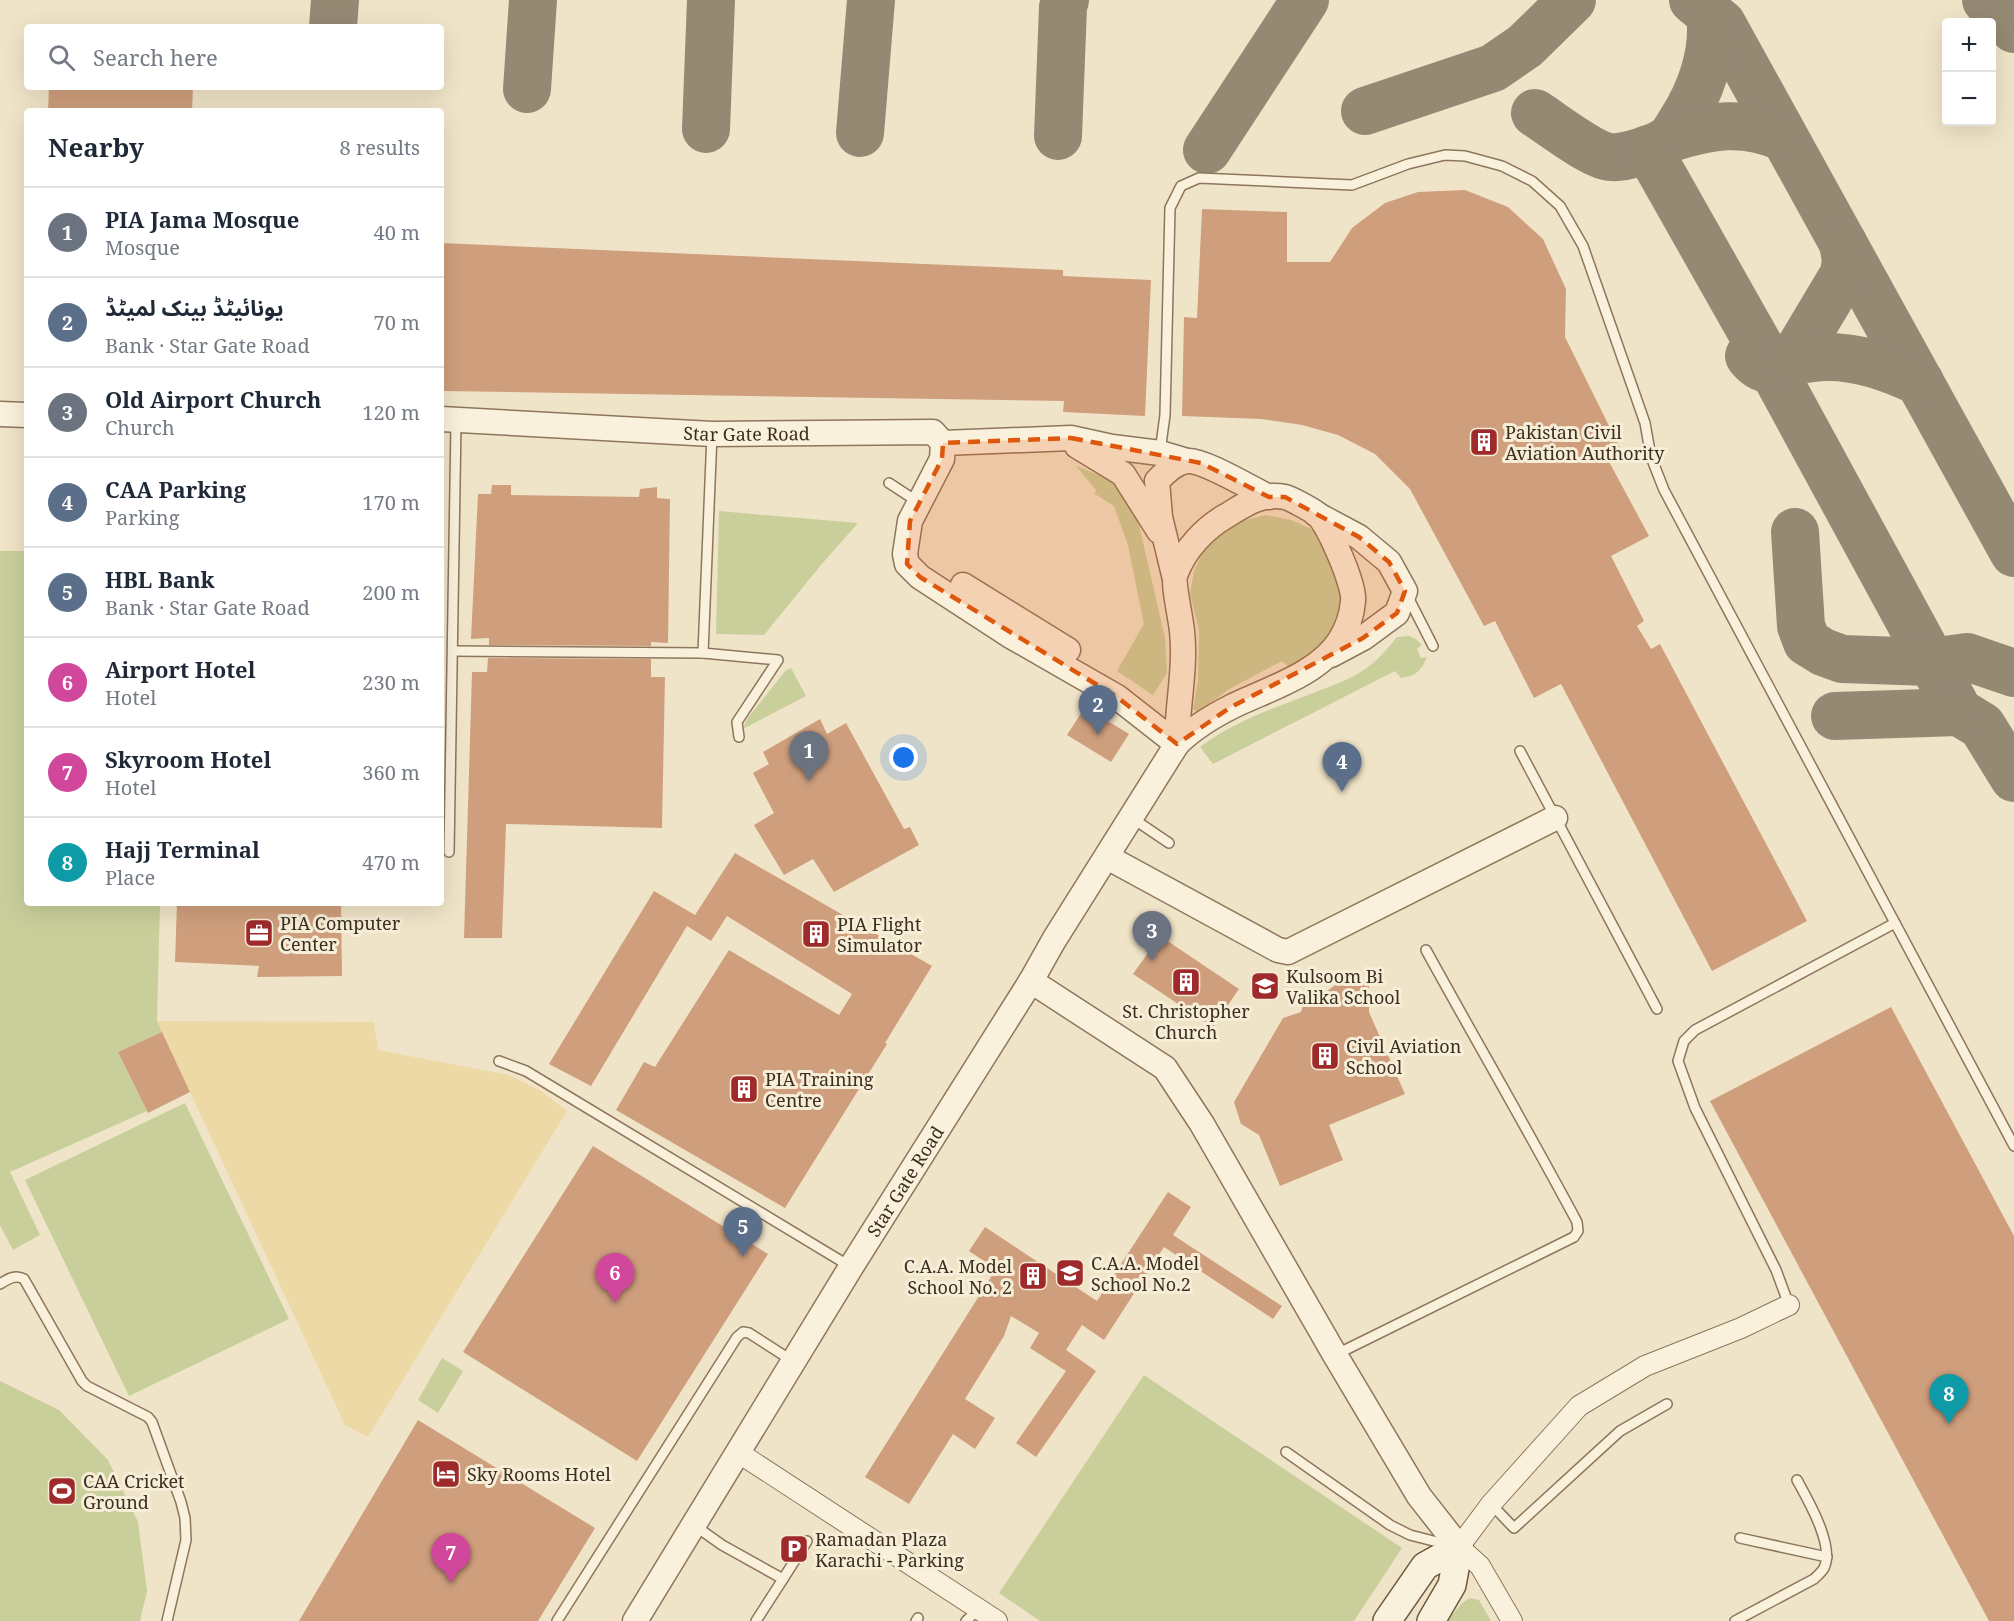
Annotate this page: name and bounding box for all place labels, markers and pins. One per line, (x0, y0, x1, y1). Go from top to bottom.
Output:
place label: Pakistan Civil Aviation Authority (1505, 420, 1665, 465)
building icon: Pakistan Civil Aviation Authority (1468, 426, 1500, 458)
pin: 2 (1078, 686, 1118, 735)
pin: 1 (790, 732, 828, 781)
pin: 4 (1322, 742, 1362, 792)
place label: PIA Computer Center (280, 911, 401, 956)
place label: PIA Flight Simulator (837, 912, 922, 957)
pin: 3 (1132, 912, 1172, 961)
office icon: PIA Computer Center (243, 917, 275, 949)
building icon: PIA Flight Simulator (800, 918, 832, 950)
place label: Kulsoom Bi Valika School (1286, 964, 1401, 1009)
building icon: St. Christopher Church (1170, 966, 1202, 998)
school or university icon: Kulsoom Bi Valika School (1249, 970, 1281, 1002)
place label: St. Christopher Church (1122, 999, 1250, 1044)
place label: Civil Aviation School (1346, 1034, 1462, 1079)
building icon: Civil Aviation School (1309, 1040, 1341, 1072)
place label: PIA Training Centre (765, 1067, 874, 1112)
building icon: PIA Training Centre (728, 1073, 760, 1105)
pin: 5 (724, 1208, 762, 1257)
place label: C.A.A. Model School No.2 (1091, 1251, 1200, 1296)
pin: 6 (596, 1254, 634, 1303)
place label: C.A.A. Model School No. 2 (904, 1254, 1012, 1299)
school or university icon: C.A.A. Model School No.2 (1054, 1257, 1086, 1289)
building icon: C.A.A. Model School No. 2 (1017, 1260, 1049, 1292)
pin: 8 (1930, 1374, 1968, 1424)
hotel icon: Sky Rooms Hotel (430, 1458, 462, 1490)
place label: Sky Rooms Hotel (467, 1462, 611, 1486)
place label: CAA Cricket Ground (83, 1469, 184, 1514)
sports icon: CAA Cricket Ground (46, 1475, 78, 1507)
place label: Ramadan Plaza Karachi - Parking (815, 1527, 964, 1572)
parking icon: Ramadan Plaza Karachi - Parking (778, 1533, 810, 1565)
pin: 7 (432, 1534, 470, 1583)

